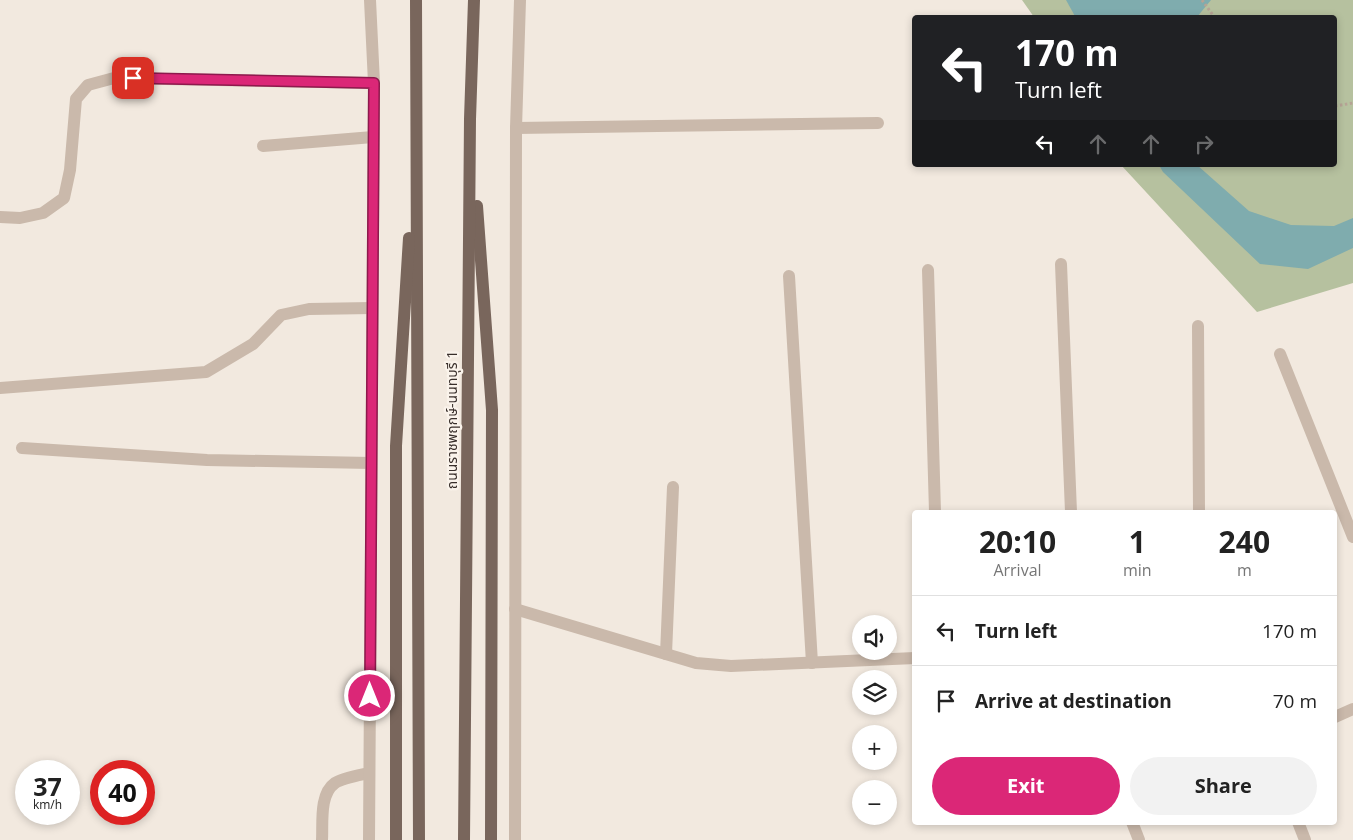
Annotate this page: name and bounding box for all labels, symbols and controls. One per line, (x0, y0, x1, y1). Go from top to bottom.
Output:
text: 170 m (1015, 29, 1119, 76)
icon: left (932, 35, 997, 100)
pin (112, 57, 154, 99)
icon: arrive (119, 64, 147, 92)
text: Turn left (1015, 74, 1102, 104)
icon: left (1031, 130, 1059, 158)
icon: ahead (1084, 130, 1112, 158)
icon: ahead (1137, 130, 1165, 158)
icon: right (1190, 130, 1218, 158)
street label: ถนนราชพฤกษ์-นนทบุรี 1 (442, 351, 461, 489)
text: 20:10 (979, 521, 1056, 562)
text: 1 (1129, 521, 1146, 562)
text: 240 (1219, 521, 1270, 562)
text: Arrival (993, 559, 1042, 581)
text: min (1123, 559, 1152, 581)
text: m (1237, 559, 1252, 581)
map controls (852, 615, 897, 825)
button: sound (852, 615, 897, 660)
icon: left (932, 617, 960, 645)
text: Turn left (975, 618, 1057, 644)
text: 170 m (1262, 618, 1317, 644)
position arrow (343, 669, 395, 721)
button: layers (852, 670, 897, 715)
icon: arrive (932, 687, 960, 715)
text: Arrive at destination (975, 688, 1172, 714)
text: 70 m (1273, 688, 1317, 714)
button: + (852, 725, 897, 770)
button: Exit (932, 757, 1120, 815)
button: Share (1130, 757, 1317, 815)
speed limit sign: 40 (90, 760, 155, 825)
text: 37 (33, 769, 62, 803)
button: − (852, 780, 897, 825)
text: km/h (33, 796, 62, 813)

